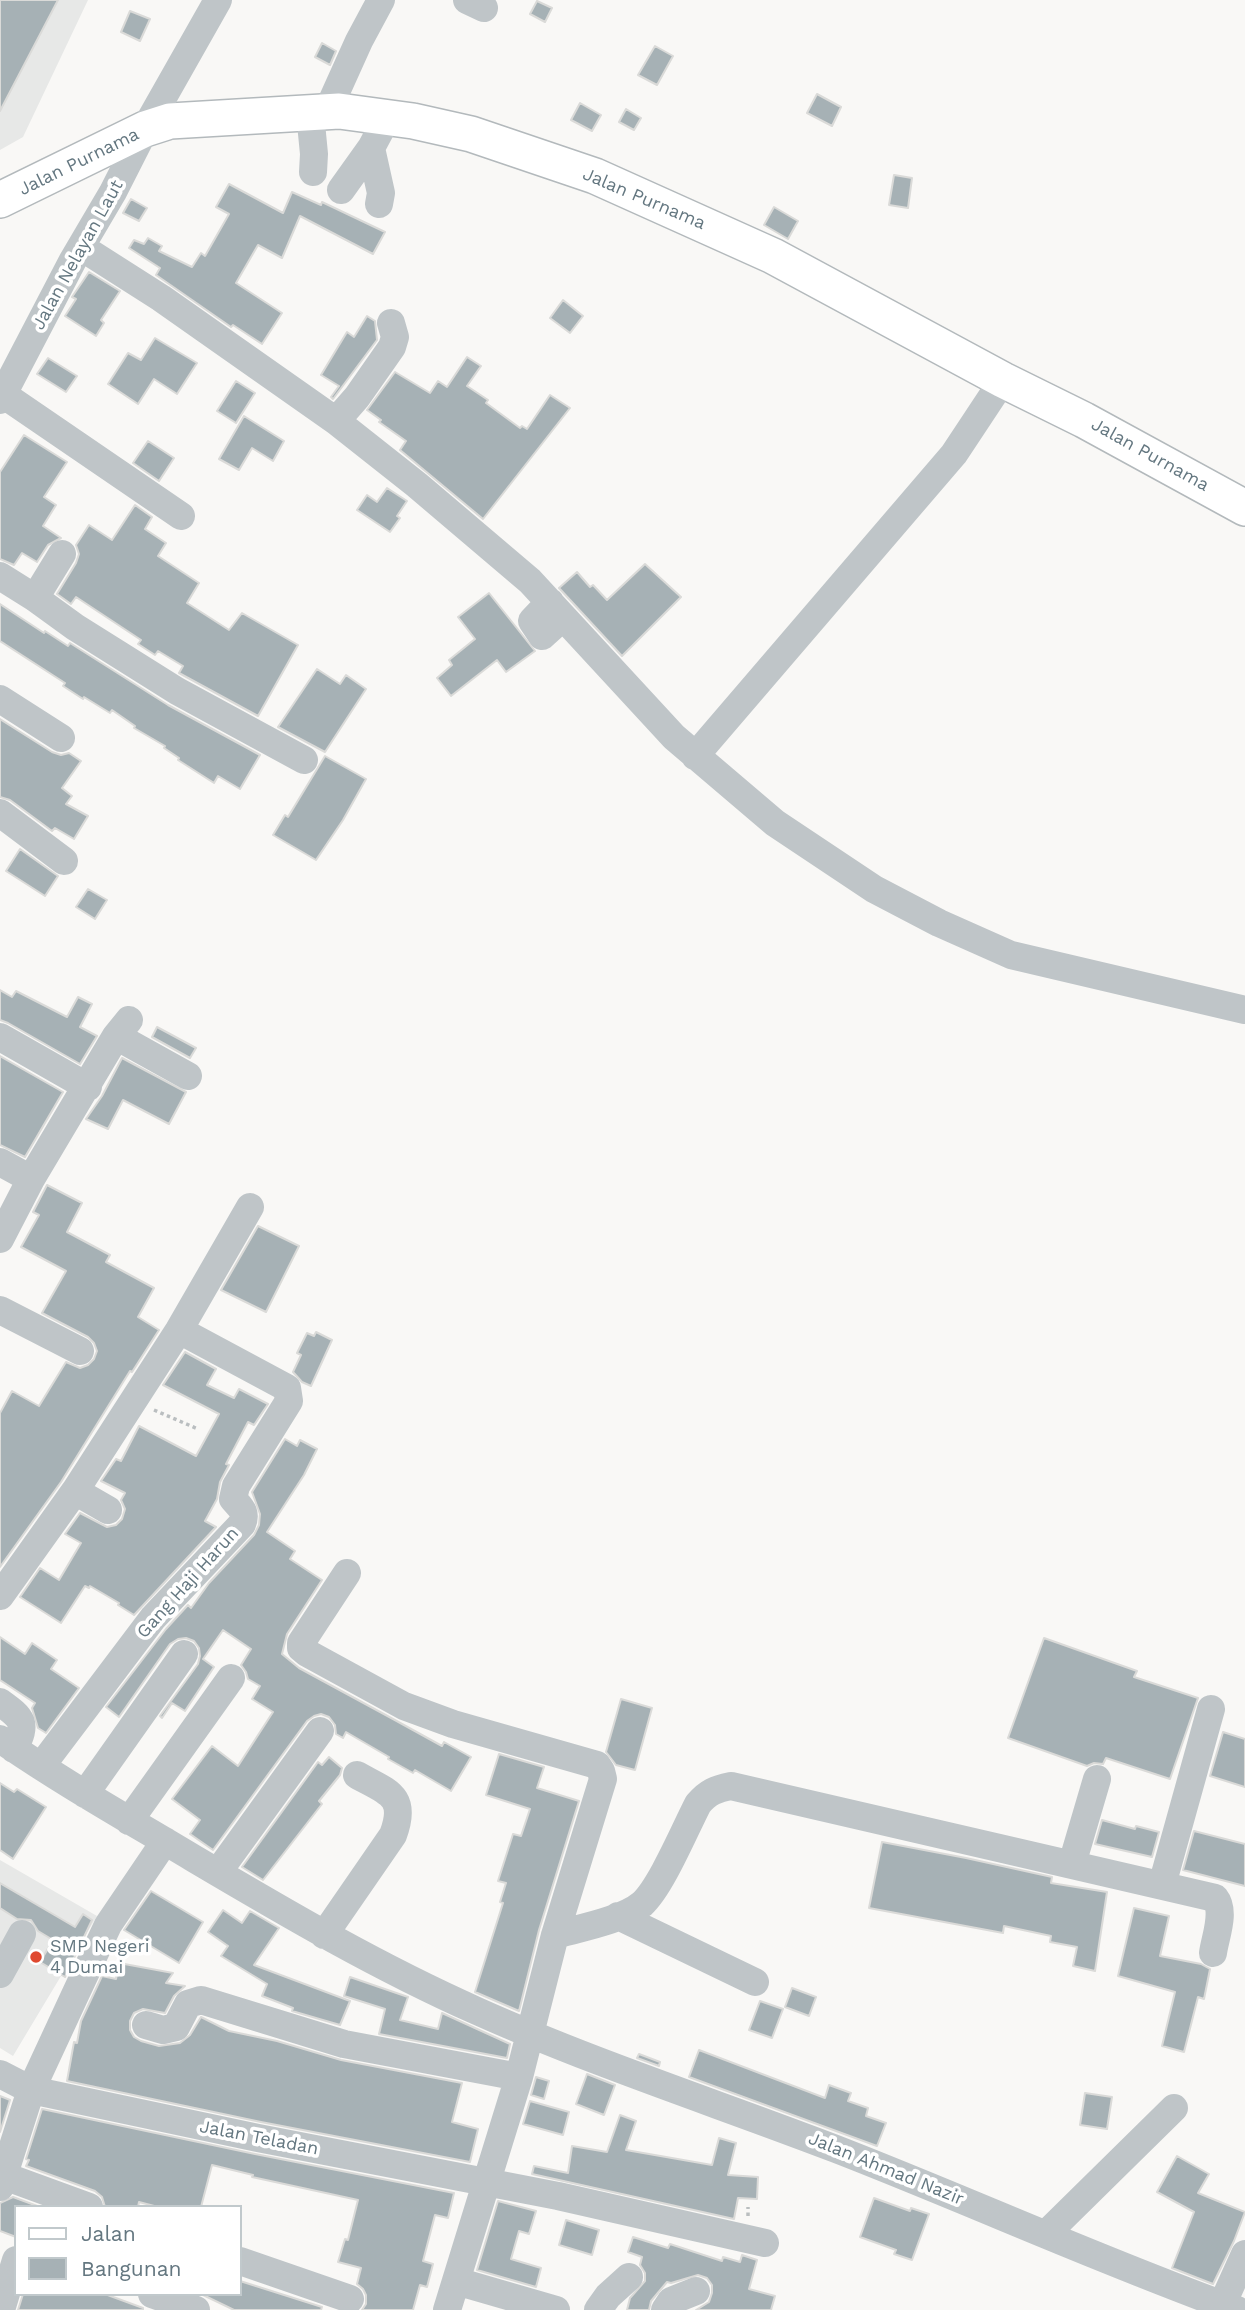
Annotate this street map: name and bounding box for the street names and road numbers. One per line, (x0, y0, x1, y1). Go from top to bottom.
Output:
street label: Jalan Purnama (15, 124, 143, 200)
street label: Jalan Purnama (579, 163, 709, 235)
street label: Jalan Nelayan Laut (28, 176, 128, 334)
street label: Jalan Purnama (1087, 414, 1213, 496)
street label: Gang Haji Harun (132, 1523, 244, 1643)
street label: Jalan Teladan (198, 2116, 320, 2160)
street label: Jalan Ahmad Nazir (805, 2128, 967, 2210)

